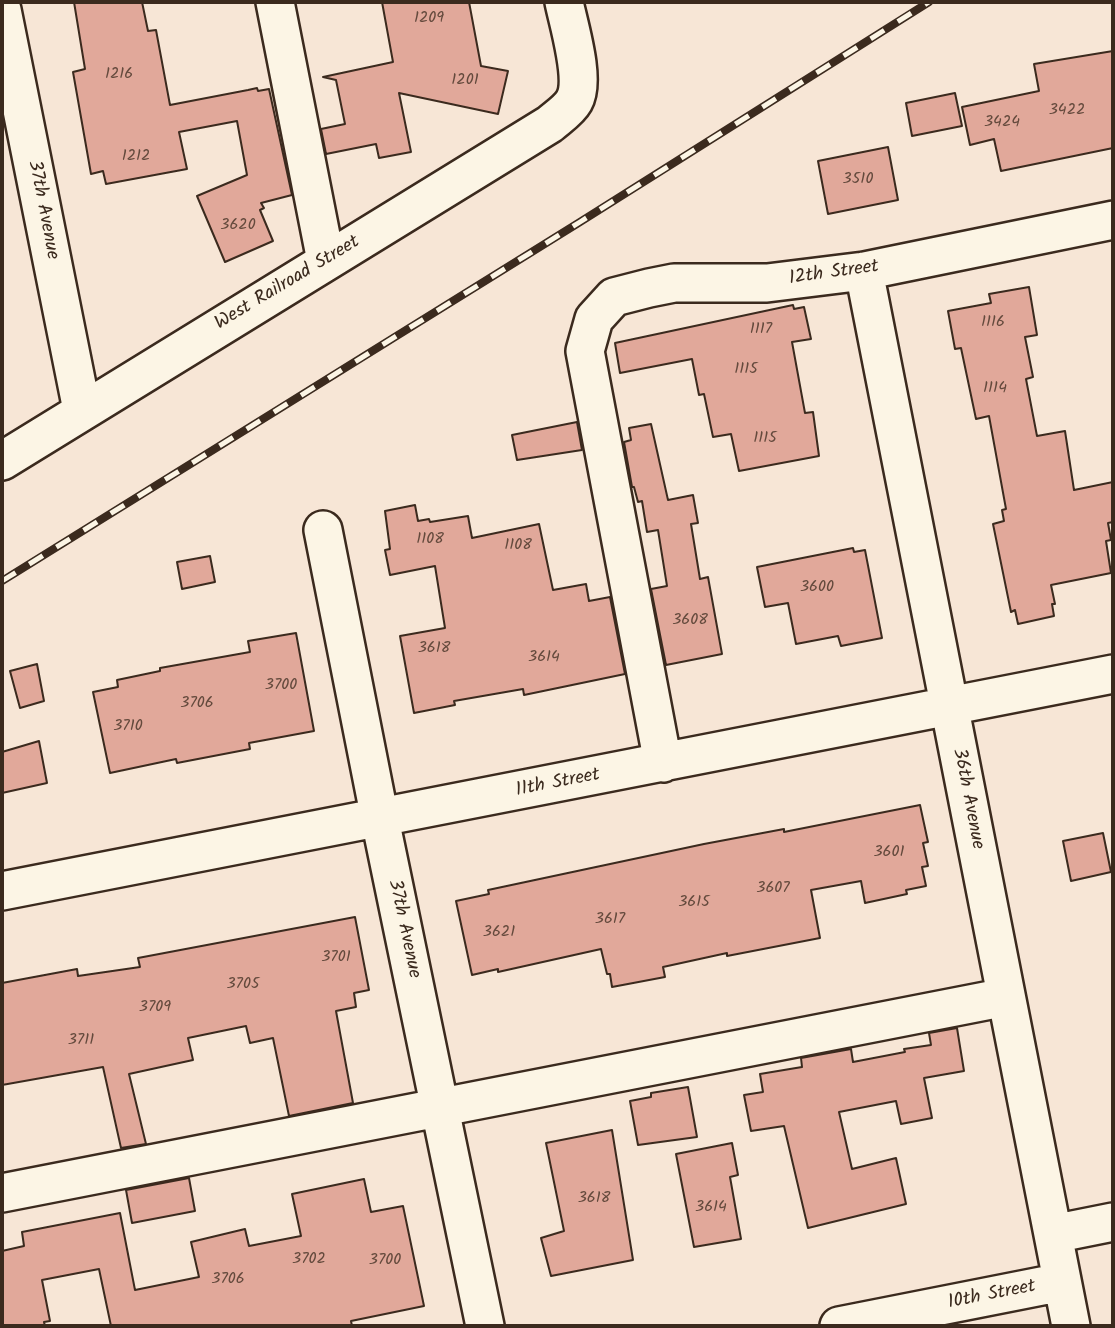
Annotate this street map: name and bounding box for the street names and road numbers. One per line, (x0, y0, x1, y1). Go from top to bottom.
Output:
street label: 37th Avenue (21, 158, 63, 262)
street label: West Railroad Street (212, 232, 364, 336)
street label: 12th Street (788, 256, 880, 292)
street label: 36th Avenue (946, 747, 988, 851)
street label: 11th Street (514, 765, 602, 803)
street label: 37th Avenue (381, 877, 425, 981)
street label: 10th Street (946, 1276, 1038, 1316)

